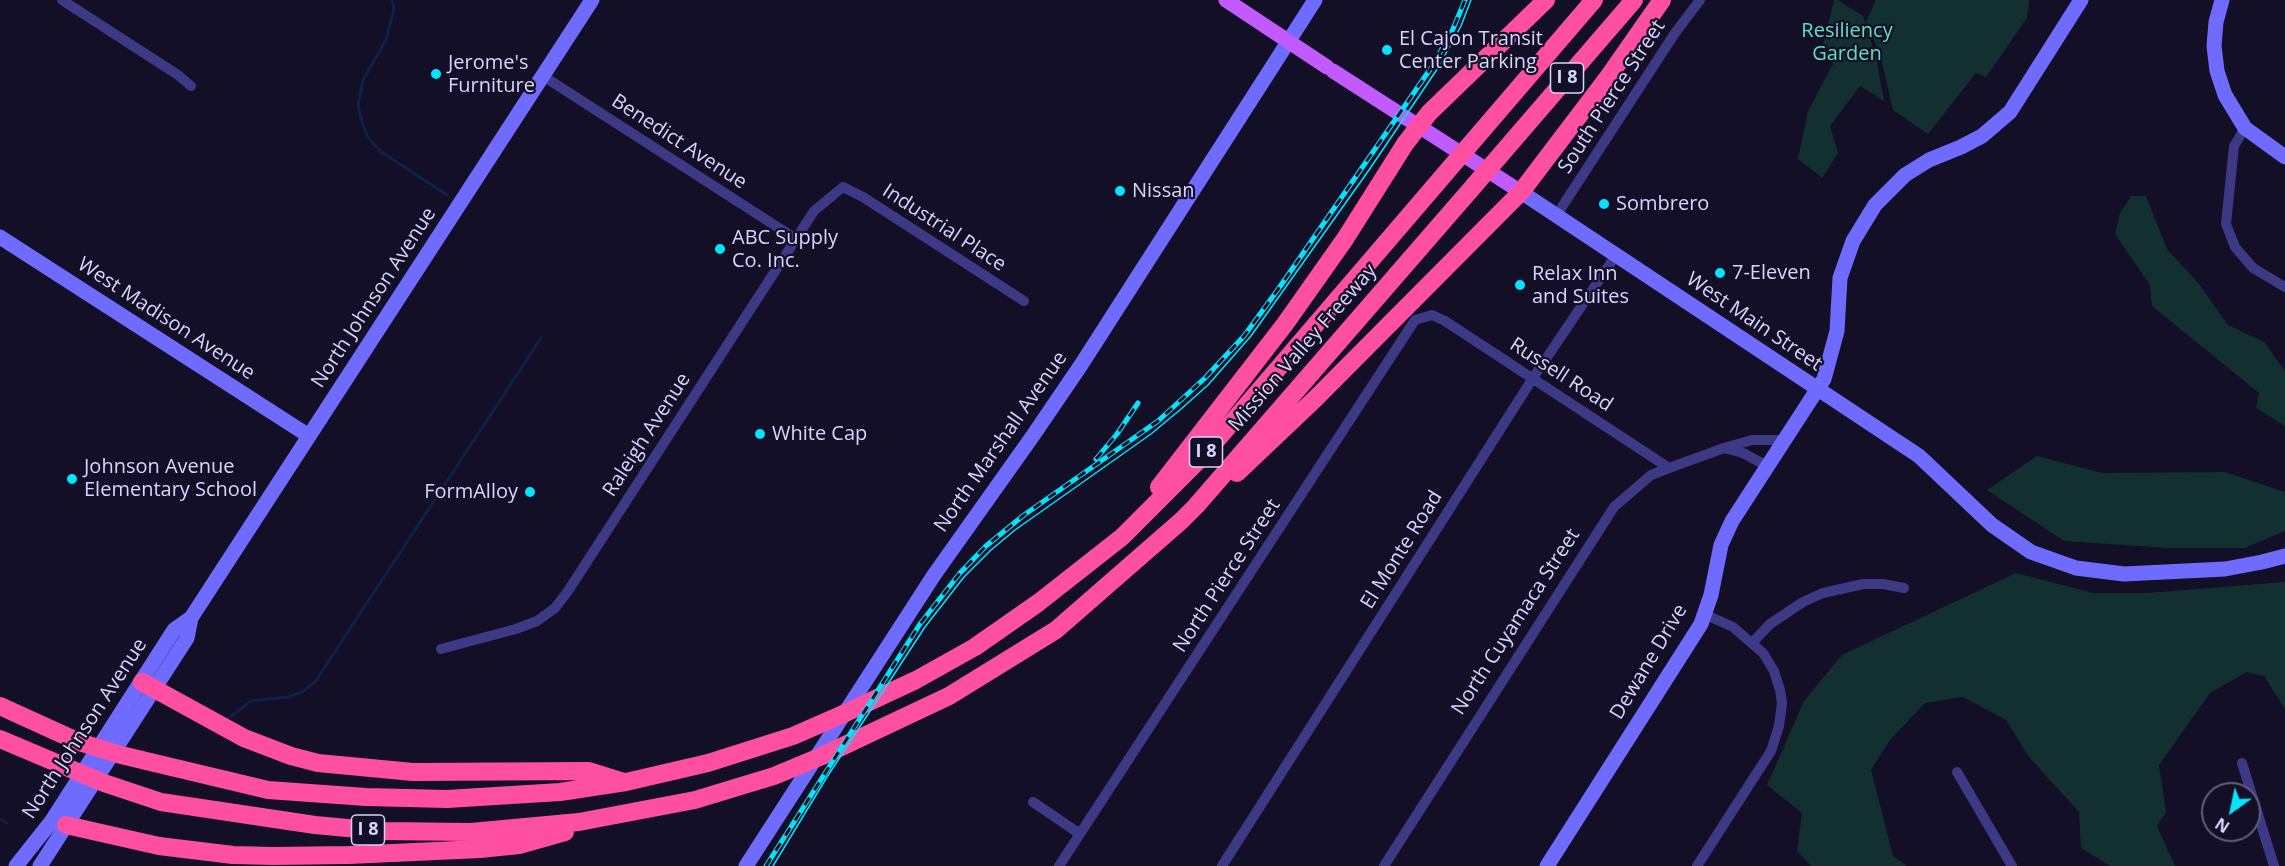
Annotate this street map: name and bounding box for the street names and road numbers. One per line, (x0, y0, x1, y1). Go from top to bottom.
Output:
street label: South Pierce Street (1553, 16, 1671, 178)
road number: I 8 (1550, 63, 1584, 93)
street label: Benedict Avenue (607, 89, 751, 195)
street label: Industrial Place (878, 179, 1010, 277)
street label: North Johnson Avenue (307, 203, 441, 393)
street label: West Madison Avenue (73, 253, 259, 385)
street label: Mission Valley Freeway (1224, 259, 1382, 437)
street label: West Main Street (1681, 268, 1827, 376)
street label: Russell Road (1505, 333, 1617, 417)
street label: North Marshall Avenue (930, 347, 1072, 537)
street label: Raleigh Avenue (598, 369, 696, 501)
road number: I 8 (1190, 437, 1222, 467)
street label: El Monte Road (1356, 486, 1448, 614)
street label: North Pierce Street (1168, 495, 1286, 657)
street label: North Cuyamaca Street (1447, 524, 1585, 720)
street label: Dewane Drive (1605, 600, 1693, 724)
street label: North Johnson Avenue (18, 634, 152, 824)
road number: I 8 (352, 815, 385, 845)

